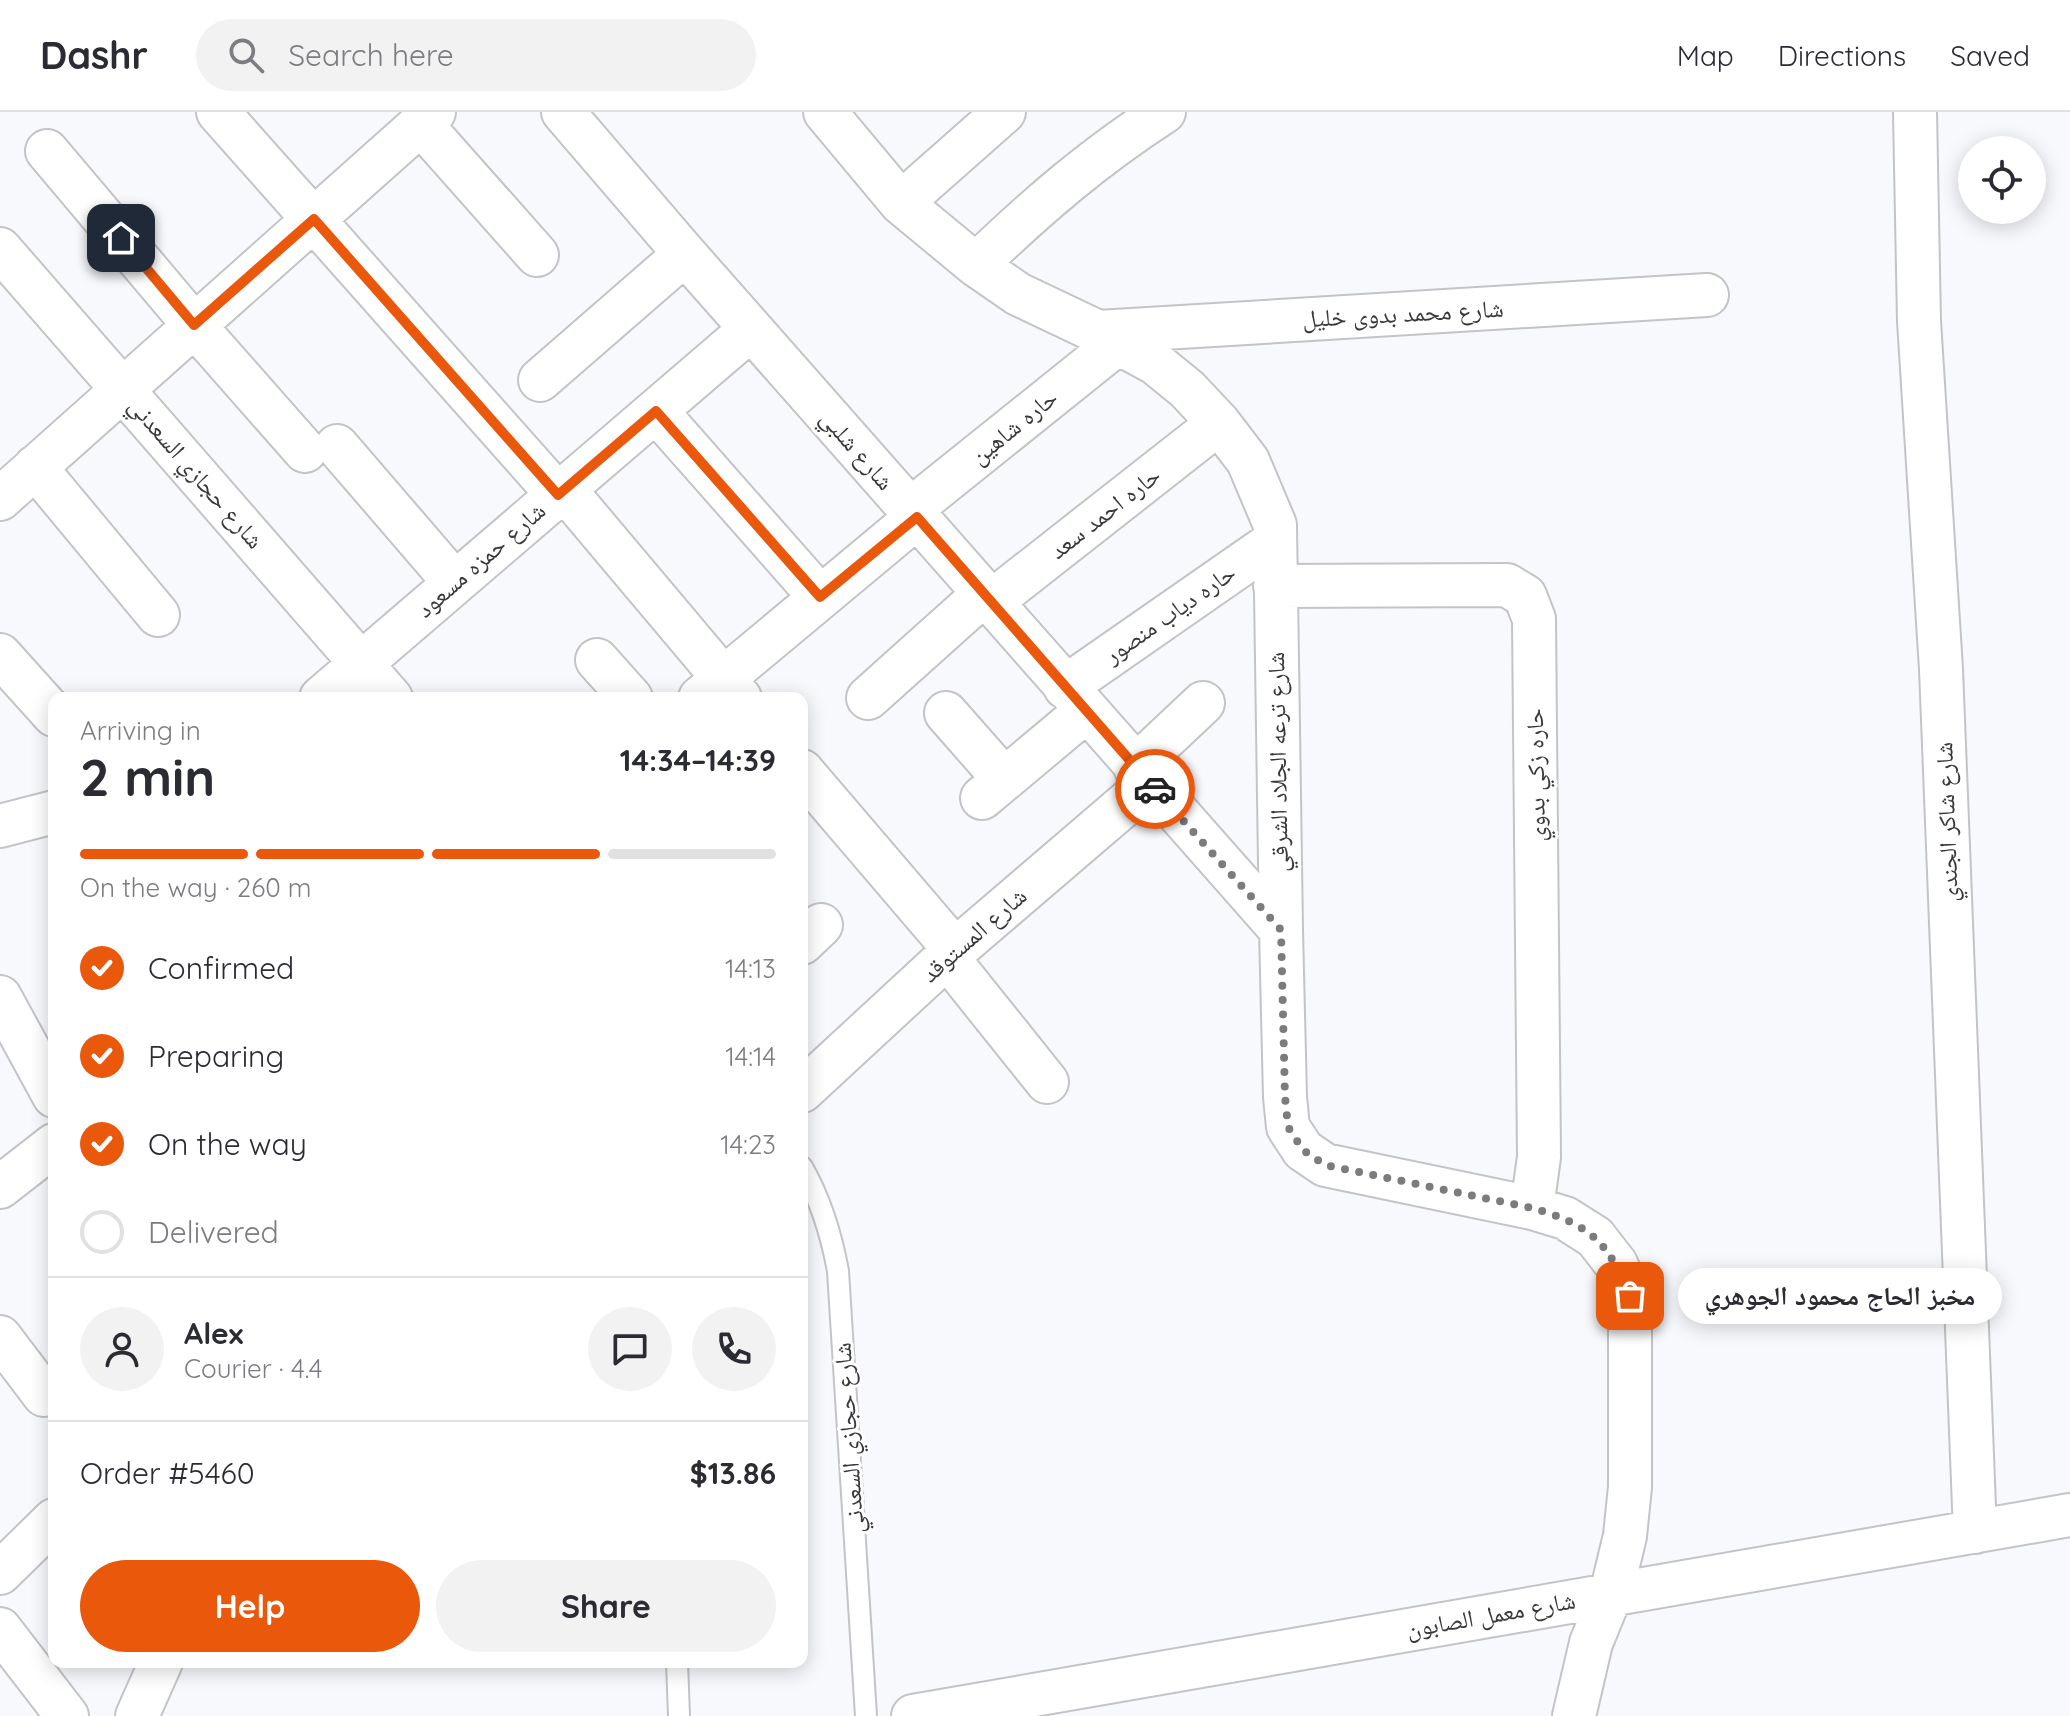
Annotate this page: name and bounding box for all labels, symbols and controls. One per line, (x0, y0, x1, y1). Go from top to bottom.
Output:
search box (196, 19, 756, 91)
text: Dashr (40, 31, 148, 79)
icon: search (224, 33, 268, 77)
text: Search here (288, 36, 454, 74)
text: Map (1677, 38, 1734, 73)
text: Directions (1778, 38, 1906, 73)
text: Saved (1950, 38, 2030, 73)
map controls (1958, 136, 2046, 224)
button: locate (1958, 136, 2046, 224)
pin (87, 204, 155, 272)
icon: home (99, 216, 143, 260)
street label: شارع محمد بدوى خليل (1302, 293, 1504, 334)
street label: حاره شاهين (964, 382, 1063, 471)
street label: شارع حجازي السعدني (119, 390, 271, 558)
street label: شارع شلبي (811, 403, 901, 499)
street label: حاره احمد سعد (1043, 459, 1166, 565)
street label: شارع حمزه مسعود (410, 495, 552, 624)
street label: حاره دياب منصور (1097, 557, 1241, 670)
street label: شارع ترعه الجلاد الشرقي (1260, 651, 1299, 873)
street label: حاره زكي بدوي (1519, 708, 1556, 842)
text: Arriving in (80, 714, 201, 747)
text: 14:34–14:39 (620, 741, 776, 779)
street label: شارع شاكر الجندي (1928, 741, 1969, 903)
text: 2 min (80, 744, 215, 809)
courier (1115, 749, 1195, 829)
icon: car (1133, 767, 1177, 811)
text: On the way · 260 m (80, 871, 312, 904)
street label: شارع المستوقد (914, 880, 1033, 989)
icon: check (80, 946, 124, 990)
text: Confirmed (148, 949, 294, 987)
text: 14:13 (725, 952, 776, 985)
icon: check (80, 1034, 124, 1078)
text: Preparing (148, 1037, 284, 1075)
text: 14:14 (725, 1040, 776, 1073)
icon: check (80, 1122, 124, 1166)
text: On the way (148, 1125, 307, 1163)
text: 14:23 (720, 1128, 776, 1161)
text: Delivered (148, 1213, 279, 1251)
pin (1596, 1262, 1664, 1330)
callout: مخبز الحاج محمود الجوهري (1678, 1268, 2002, 1324)
icon: bag (1608, 1274, 1652, 1318)
text: مخبز الحاج محمود الجوهري (1705, 1279, 1975, 1312)
button: person (80, 1307, 164, 1391)
button: chat (588, 1307, 672, 1391)
button: phone (692, 1307, 776, 1391)
text: Alex (184, 1314, 243, 1352)
street label: شارع حجازي السعدني (826, 1341, 875, 1535)
text: Courier · 4.4 (184, 1352, 322, 1385)
text: Order #5460 (80, 1454, 255, 1492)
text: $13.86 (690, 1454, 776, 1492)
button: Help (80, 1560, 420, 1652)
button: Share (436, 1560, 776, 1652)
street label: شارع معمل الصابون (1404, 1584, 1578, 1645)

